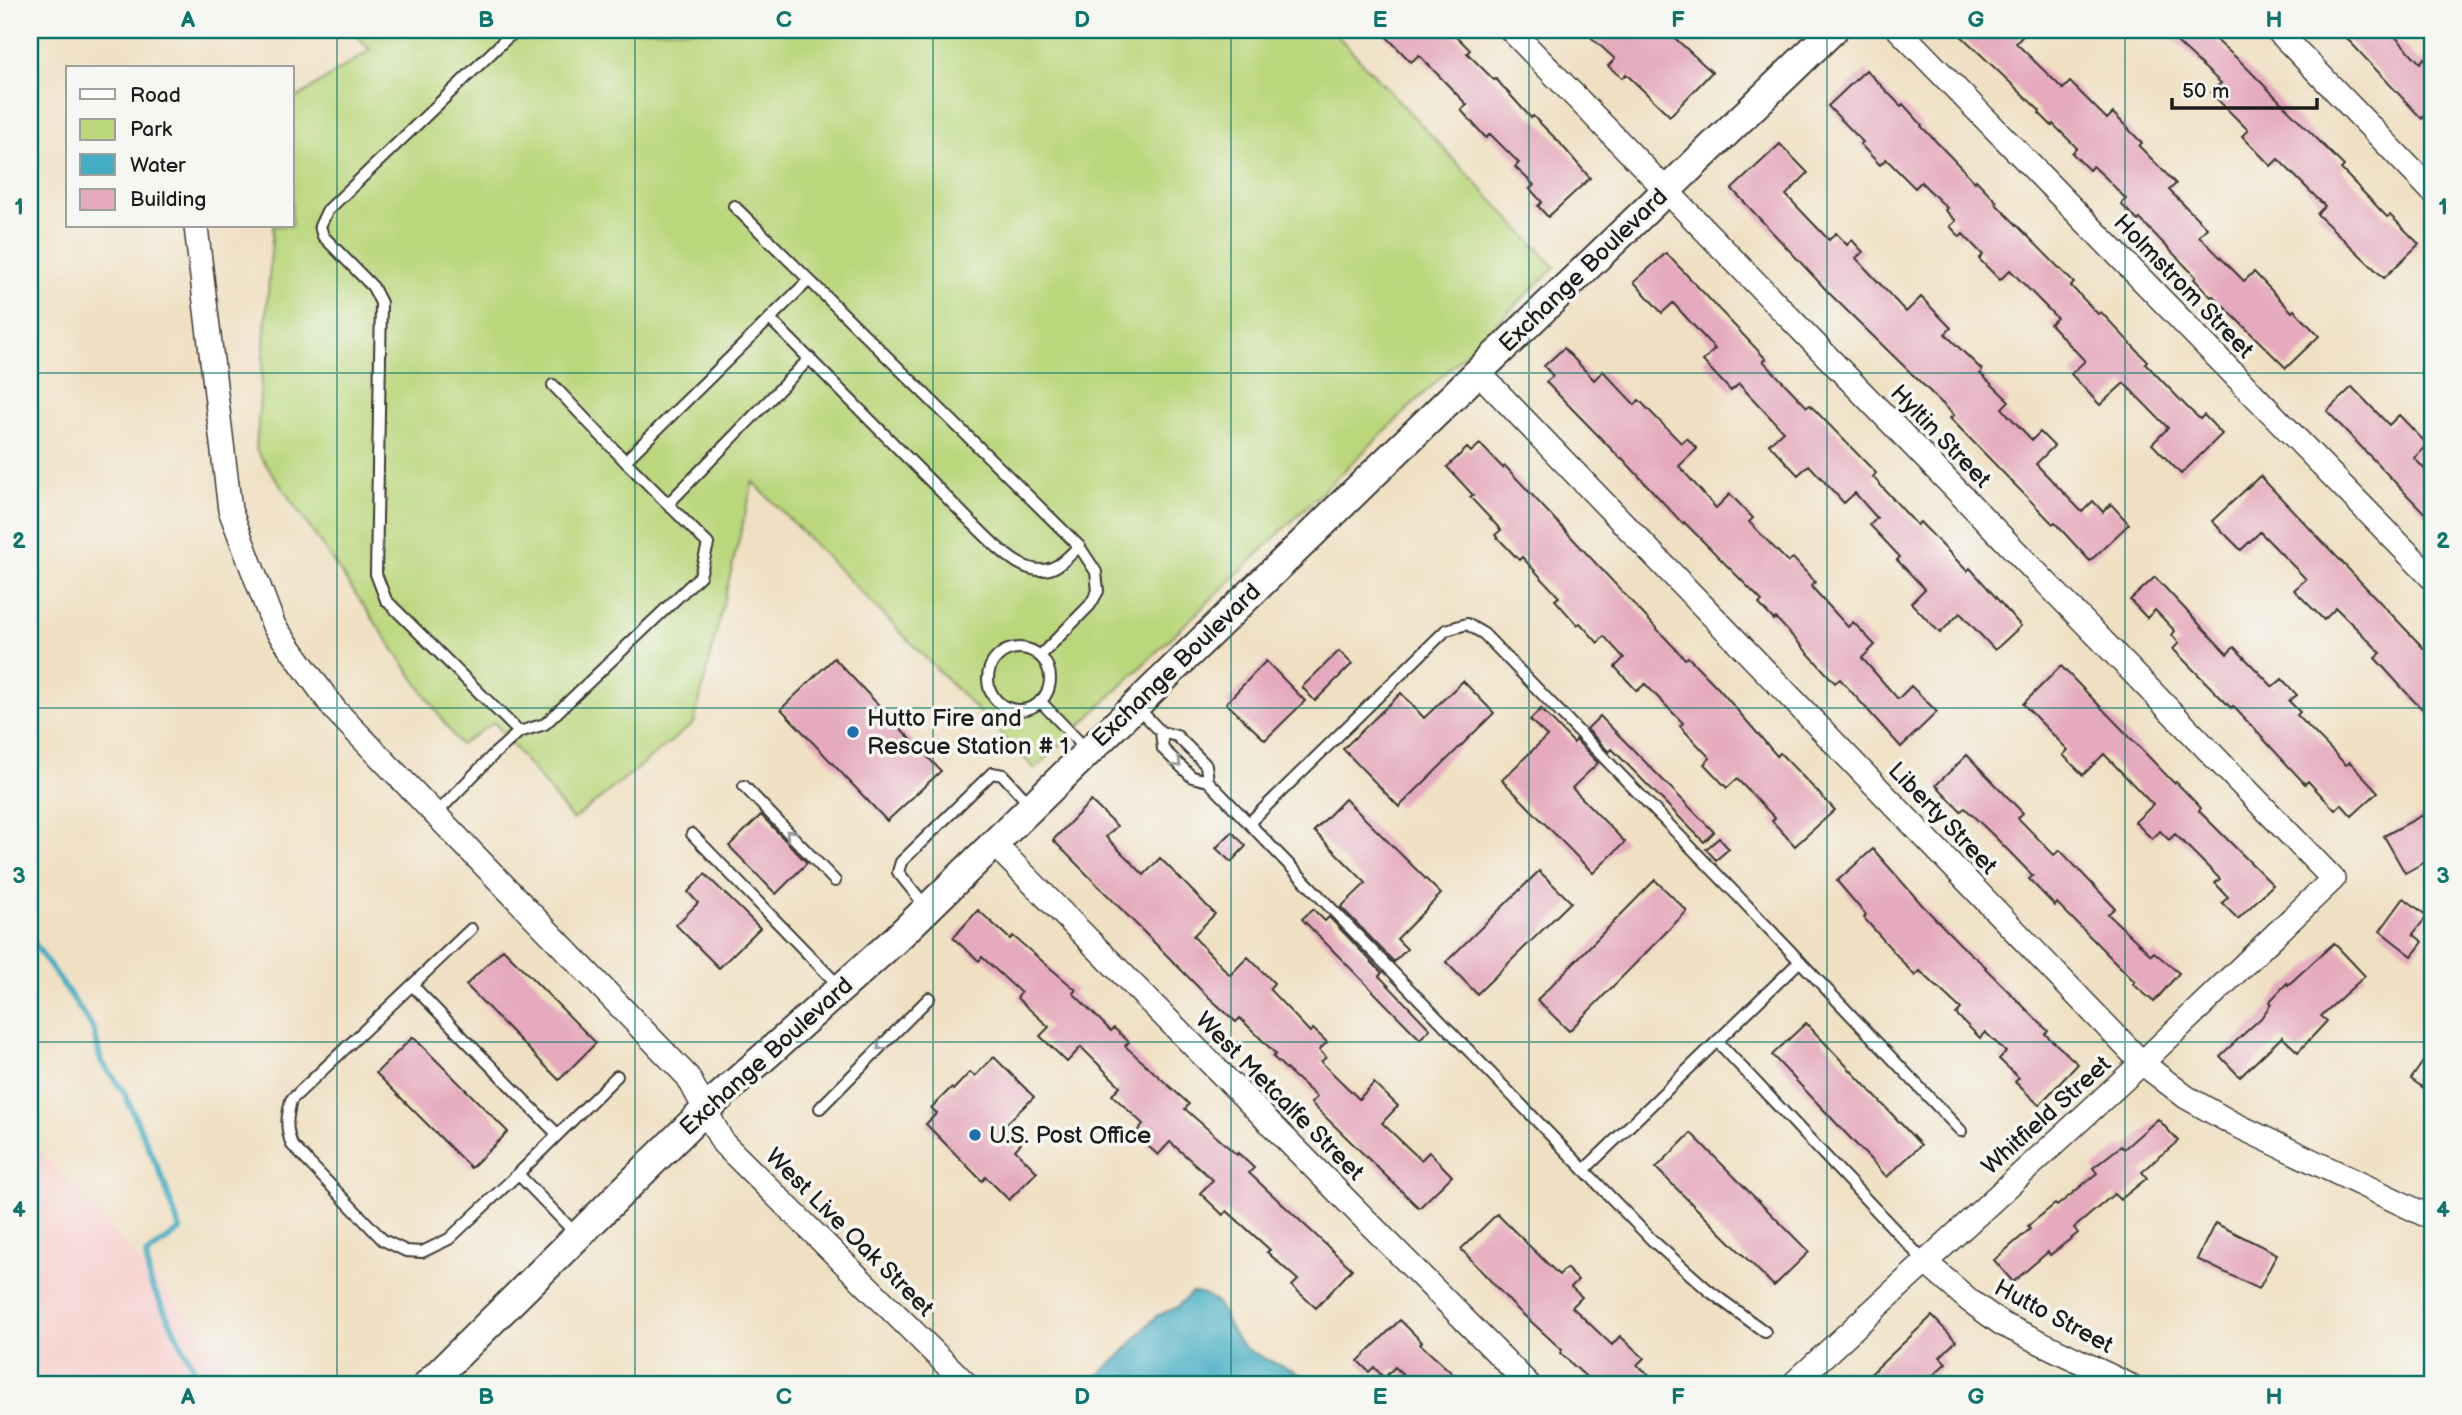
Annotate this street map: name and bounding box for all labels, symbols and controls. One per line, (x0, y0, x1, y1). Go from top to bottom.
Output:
text: A (180, 6, 196, 34)
text: B (478, 6, 494, 34)
text: C (776, 6, 792, 34)
text: D (1074, 6, 1090, 34)
text: E (1373, 6, 1388, 34)
text: F (1671, 6, 1685, 34)
text: G (1968, 6, 1985, 34)
text: H (2265, 6, 2283, 34)
legend (66, 66, 294, 228)
scale bar (2172, 66, 2317, 110)
text: 50 m (2182, 79, 2229, 104)
text: Road (130, 83, 181, 108)
text: Park (130, 117, 173, 142)
text: Water (130, 153, 186, 178)
street label: Exchange Boulevard (1493, 182, 1674, 358)
text: Building (130, 187, 206, 212)
text: 1 (14, 193, 24, 221)
text: 1 (2438, 193, 2448, 221)
street label: Holmstrom Street (2107, 208, 2260, 365)
street label: Hyltin Street (1884, 379, 1997, 494)
text: 2 (12, 527, 26, 555)
text: 2 (2436, 527, 2450, 555)
street label: Exchange Boulevard (1086, 577, 1267, 753)
place label: Hutto Fire and Rescue Station # 1 (867, 704, 1069, 761)
marker: Hutto Fire and Rescue Station # 1 (845, 724, 861, 740)
one-way arrow (1169, 754, 1182, 767)
street label: Liberty Street (1882, 756, 2004, 881)
one-way arrow (785, 829, 798, 842)
text: 3 (12, 862, 26, 890)
text: 3 (2436, 862, 2450, 890)
street label: Exchange Boulevard (674, 971, 859, 1142)
street label: West Metcalfe Street (1189, 1006, 1370, 1187)
one-way arrow (876, 1038, 889, 1051)
street label: Whitfield Street (1976, 1049, 2117, 1181)
place label: U.S. Post Office (989, 1121, 1151, 1150)
marker: U.S. Post Office (967, 1127, 983, 1143)
street label: West Live Oak Street (759, 1142, 940, 1323)
text: 4 (12, 1196, 26, 1224)
text: 4 (2436, 1196, 2450, 1224)
street label: Hutto Street (1989, 1273, 2119, 1360)
text: A (180, 1383, 196, 1411)
text: B (478, 1383, 494, 1411)
text: C (776, 1383, 792, 1411)
text: D (1074, 1383, 1090, 1411)
text: E (1373, 1383, 1388, 1411)
text: F (1671, 1383, 1685, 1411)
text: G (1968, 1383, 1985, 1411)
text: H (2265, 1383, 2283, 1411)

